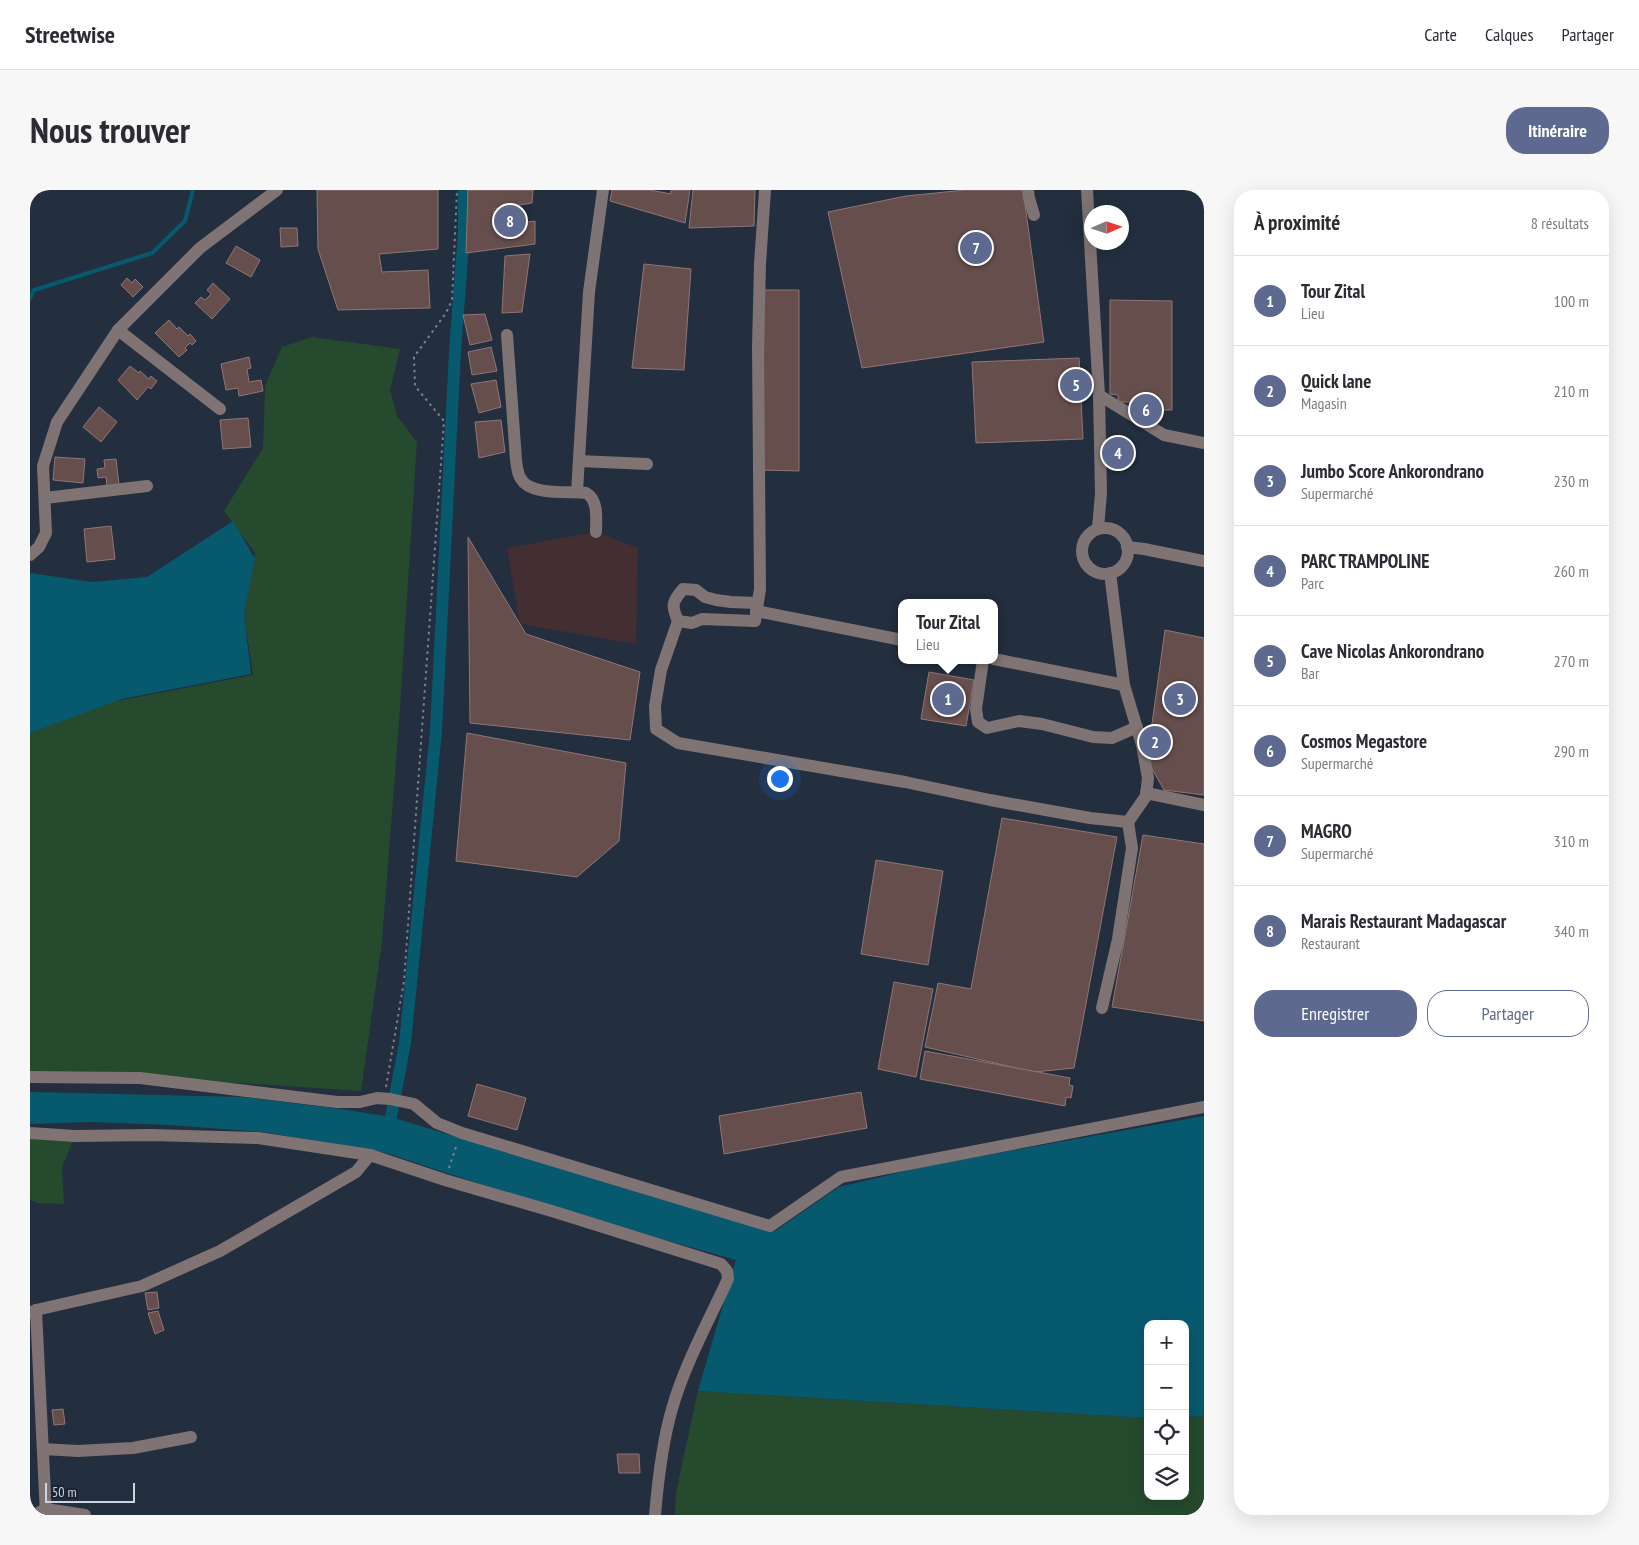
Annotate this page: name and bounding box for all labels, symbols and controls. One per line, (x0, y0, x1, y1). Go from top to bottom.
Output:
text: Streetwise (25, 19, 115, 50)
text: Carte (1424, 23, 1457, 46)
text: Calques (1485, 23, 1534, 46)
text: Partager (1562, 23, 1614, 46)
text: Nous trouver (30, 107, 190, 153)
button: Itinéraire (1506, 107, 1609, 154)
pin: 8 (494, 202, 526, 240)
north arrow (1084, 205, 1129, 250)
text: À proximité (1254, 209, 1340, 236)
text: 8 résultats (1531, 213, 1589, 233)
pin: 7 (960, 229, 992, 267)
text: Tour Zital (1301, 279, 1365, 303)
text: 1 (1266, 291, 1274, 311)
text: 100 m (1554, 291, 1589, 311)
text: Lieu (1301, 303, 1325, 323)
pin: 5 (1060, 366, 1092, 404)
text: Quick lane (1301, 369, 1371, 393)
text: 2 (1266, 381, 1274, 401)
text: 210 m (1554, 381, 1589, 401)
pin: 6 (1130, 391, 1162, 429)
text: Magasin (1301, 393, 1347, 413)
pin: 4 (1102, 434, 1134, 472)
text: Jumbo Score Ankorondrano (1301, 459, 1484, 483)
text: 3 (1266, 471, 1274, 491)
text: 230 m (1554, 471, 1589, 491)
text: Supermarché (1301, 483, 1373, 503)
text: PARC TRAMPOLINE (1301, 549, 1429, 573)
text: 4 (1266, 561, 1274, 581)
text: 260 m (1554, 561, 1589, 581)
text: Parc (1301, 573, 1324, 593)
popup (898, 599, 998, 664)
text: Tour Zital (916, 610, 980, 634)
text: Lieu (916, 634, 940, 654)
text: Cave Nicolas Ankorondrano (1301, 639, 1484, 663)
text: 5 (1266, 651, 1274, 671)
text: 270 m (1554, 651, 1589, 671)
text: Bar (1301, 663, 1319, 683)
pin: 1 (932, 680, 964, 718)
pin: 3 (1164, 680, 1196, 718)
pin: 2 (1139, 723, 1171, 761)
text: Cosmos Megastore (1301, 729, 1427, 753)
text: 6 (1266, 741, 1274, 761)
text: 290 m (1554, 741, 1589, 761)
text: Supermarché (1301, 753, 1373, 773)
your location (767, 766, 793, 792)
text: MAGRO (1301, 819, 1352, 843)
text: 7 (1266, 831, 1274, 851)
text: 310 m (1554, 831, 1589, 851)
text: Supermarché (1301, 843, 1373, 863)
text: Marais Restaurant Madagascar (1301, 909, 1506, 933)
text: 8 (1266, 921, 1274, 941)
text: 340 m (1554, 921, 1589, 941)
text: Restaurant (1301, 933, 1360, 953)
button: Enregistrer (1254, 990, 1417, 1037)
button: Partager (1427, 990, 1589, 1037)
map controls (1144, 1320, 1189, 1500)
button: + (1144, 1320, 1189, 1365)
button: − (1144, 1365, 1189, 1410)
button: locate (1144, 1410, 1189, 1455)
button: layers (1144, 1455, 1189, 1500)
scale bar (45, 1480, 135, 1503)
text: 50 m (52, 1483, 77, 1501)

